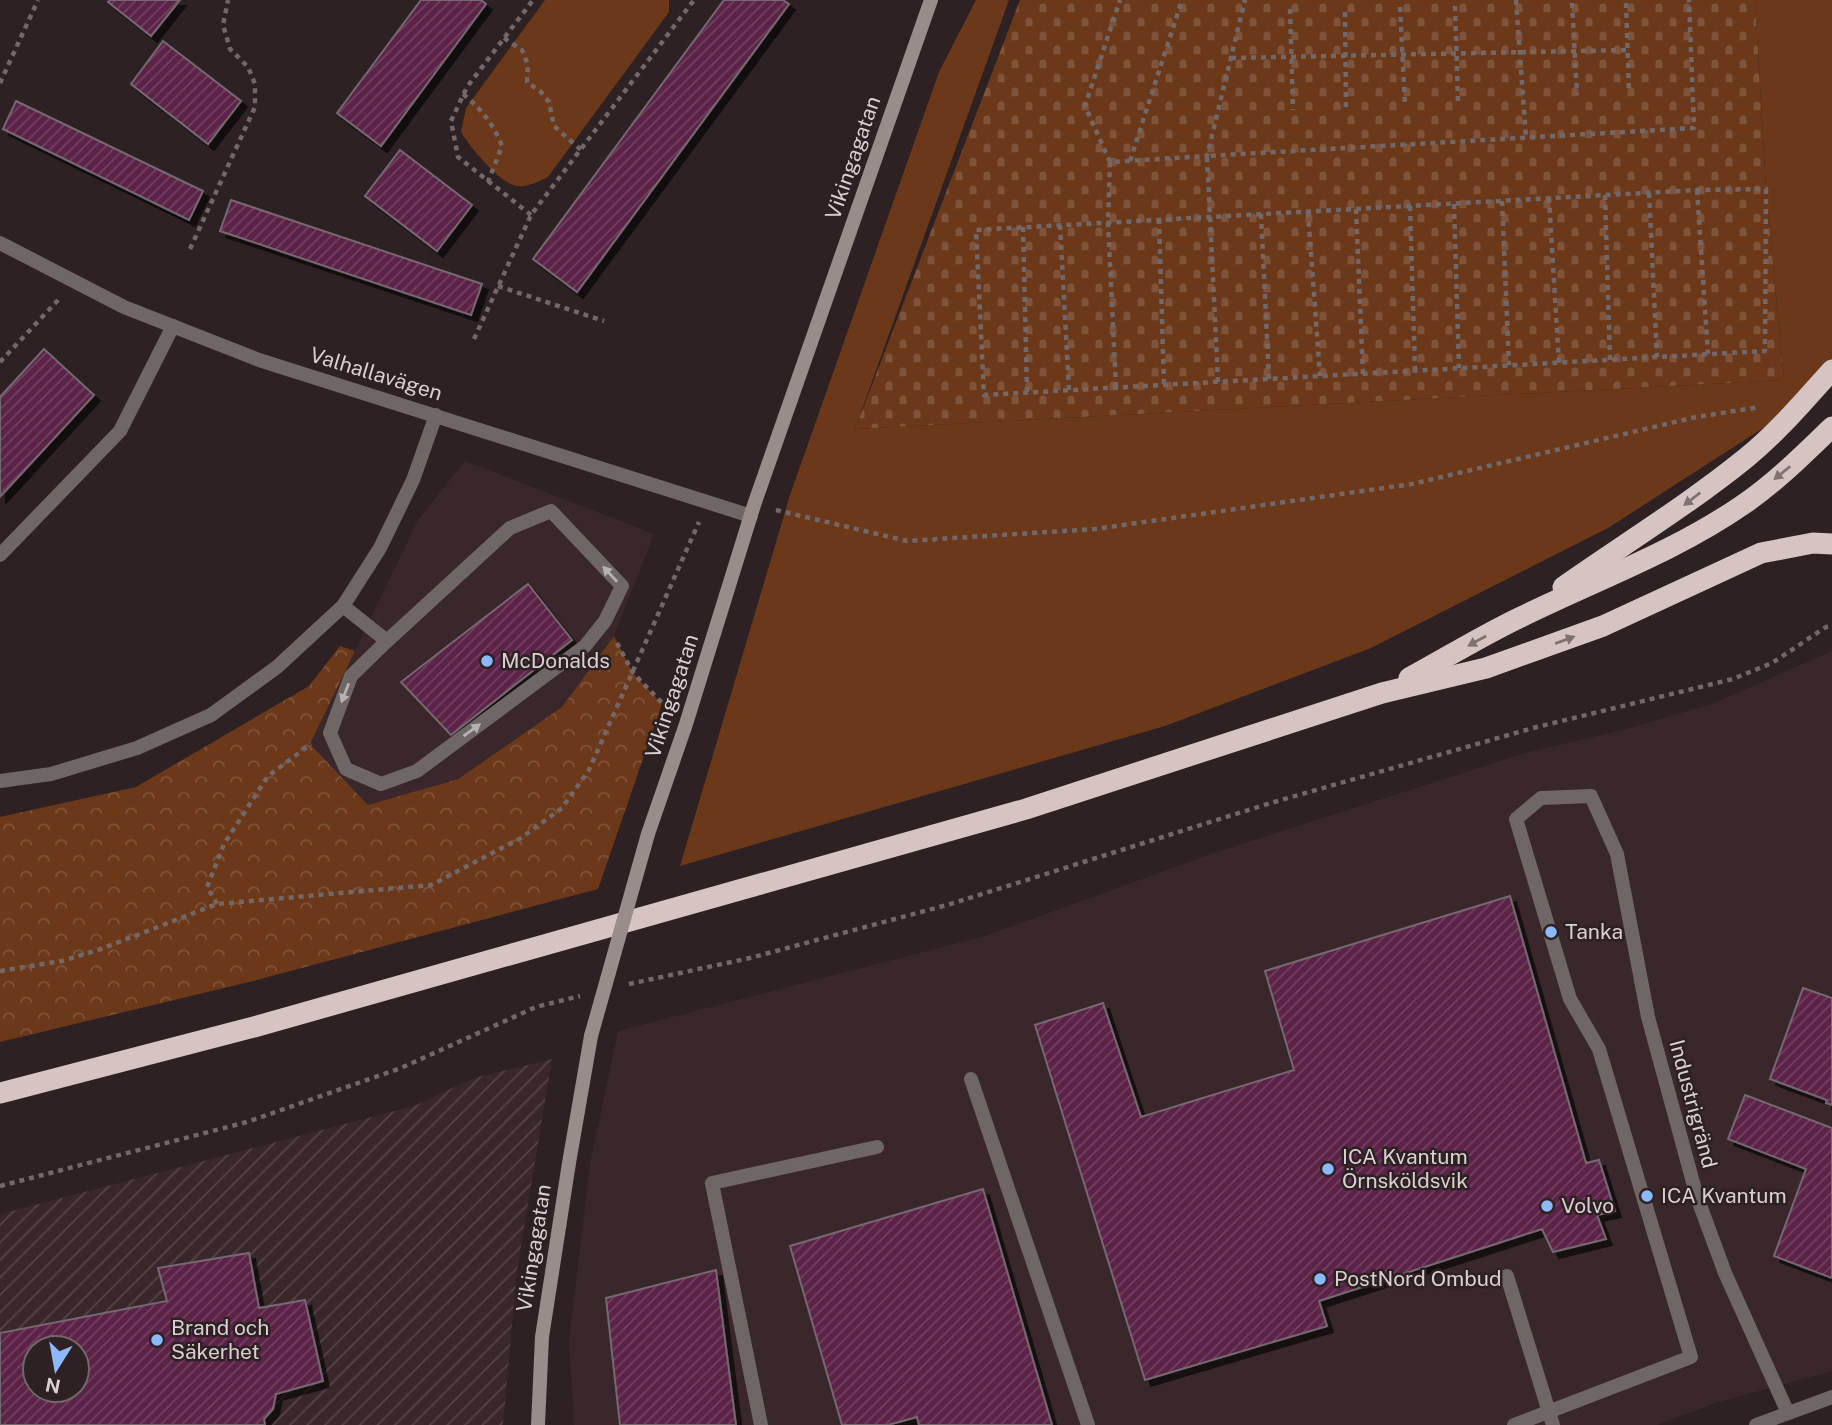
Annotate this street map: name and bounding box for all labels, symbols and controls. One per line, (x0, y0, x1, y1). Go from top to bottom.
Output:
street label: Vikingagatan (820, 93, 885, 223)
street label: Valhallavägen (307, 342, 445, 406)
one-way arrow (1774, 466, 1792, 481)
one-way arrow (1684, 491, 1702, 506)
one-way arrow (603, 566, 619, 583)
street label: Vikingagatan (640, 631, 703, 761)
one-way arrow (1555, 634, 1576, 645)
one-way arrow (1467, 635, 1486, 647)
place label: McDonalds (501, 648, 610, 673)
marker: McDonalds (479, 653, 495, 669)
one-way arrow (339, 682, 350, 703)
one-way arrow (463, 723, 481, 737)
place label: Tanka (1565, 919, 1623, 944)
marker: Tanka (1543, 924, 1559, 940)
street label: Industrigränd (1664, 1037, 1723, 1171)
place label: ICA Kvantum Örnsköldsvik (1342, 1144, 1468, 1193)
marker: ICA Kvantum Örnsköldsvik (1320, 1161, 1336, 1177)
street label: Vikingagatan (511, 1182, 556, 1313)
place label: ICA Kvantum (1661, 1183, 1787, 1208)
marker: ICA Kvantum (1639, 1188, 1655, 1204)
place label: Volvo (1561, 1193, 1614, 1218)
marker: Volvo (1539, 1198, 1555, 1214)
place label: PostNord Ombud (1334, 1266, 1501, 1291)
marker: PostNord Ombud (1312, 1271, 1328, 1287)
place label: Brand och Säkerhet (171, 1315, 269, 1364)
marker: Brand och Säkerhet (149, 1332, 165, 1348)
north arrow (21, 1334, 91, 1404)
text: N (43, 1373, 62, 1398)

